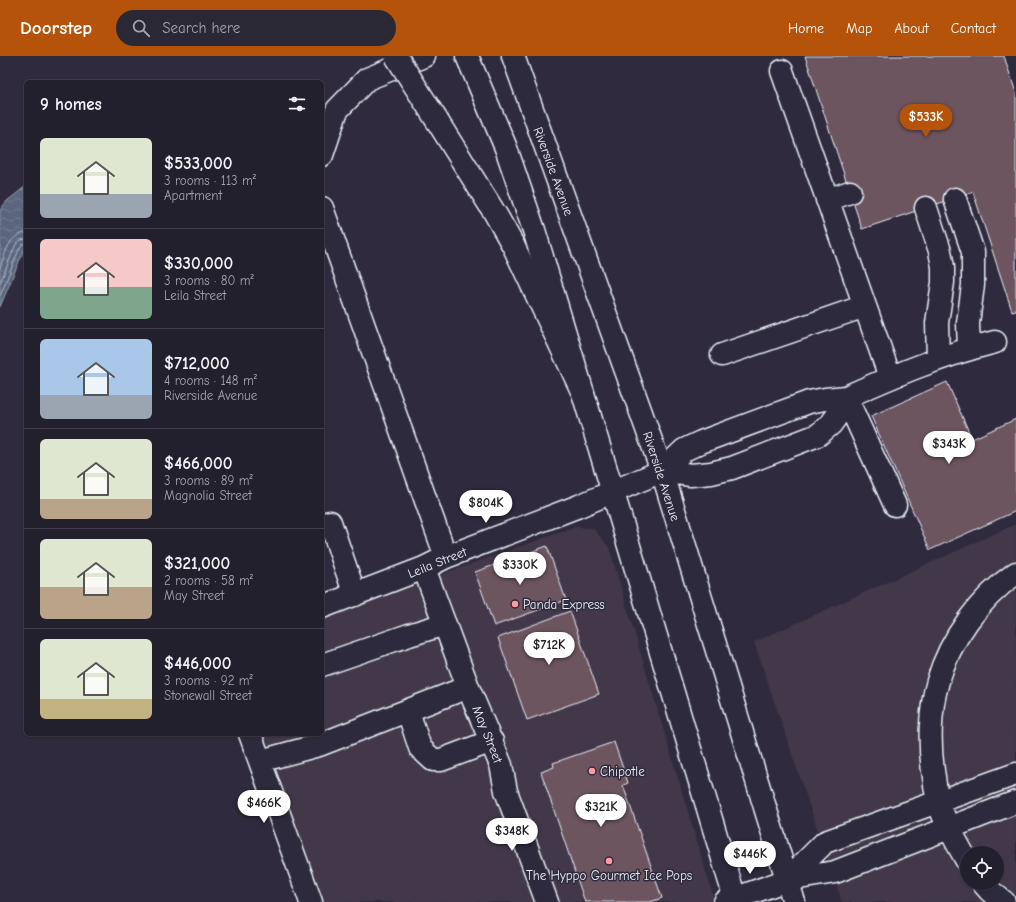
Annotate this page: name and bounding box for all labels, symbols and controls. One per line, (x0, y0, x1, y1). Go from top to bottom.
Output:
search box (116, 10, 396, 46)
text: Doorstep (20, 17, 92, 39)
icon: search (130, 17, 152, 39)
text: Search here (162, 19, 240, 37)
text: Home (788, 20, 824, 37)
text: Map (846, 20, 872, 37)
text: About (894, 20, 929, 37)
text: Contact (951, 20, 996, 37)
icon: filters (286, 93, 308, 115)
text: 9 homes (40, 95, 102, 114)
pin: $533K (898, 104, 954, 138)
text: $533K (909, 109, 943, 124)
street label: Riverside Avenue (531, 125, 577, 218)
icon: home (72, 154, 120, 202)
text: $533,000 (164, 154, 232, 173)
text: 3 rooms · 113 m² (164, 173, 256, 188)
text: Apartment (164, 188, 222, 203)
text: $330,000 (164, 254, 233, 273)
icon: home (72, 255, 120, 303)
text: 3 rooms · 80 m² (164, 273, 254, 288)
text: Leila Street (164, 288, 226, 303)
text: $712,000 (164, 354, 229, 373)
icon: home (72, 355, 120, 403)
text: 4 rooms · 148 m² (164, 373, 257, 388)
text: Riverside Avenue (164, 388, 257, 403)
street label: Riverside Avenue (640, 429, 683, 523)
pin: $343K (921, 431, 977, 465)
text: $343K (932, 436, 966, 451)
text: $466,000 (164, 454, 232, 473)
icon: home (72, 455, 120, 503)
text: 3 rooms · 89 m² (164, 473, 253, 488)
text: Magnolia Street (164, 488, 252, 503)
pin: $804K (458, 490, 514, 524)
text: $804K (468, 495, 504, 510)
street label: Leila Street (406, 543, 470, 581)
pin: $330K (492, 552, 548, 586)
text: $321,000 (164, 554, 230, 573)
icon: home (72, 555, 120, 603)
text: $330K (502, 557, 538, 572)
text: 2 rooms · 58 m² (164, 573, 253, 588)
text: May Street (164, 588, 224, 603)
place label: Panda Express (523, 597, 605, 612)
marker: Panda Express (510, 599, 520, 609)
pin: $712K (521, 632, 577, 666)
text: $712K (533, 637, 565, 652)
text: $446,000 (164, 654, 232, 673)
icon: home (72, 655, 120, 703)
text: 3 rooms · 92 m² (164, 673, 253, 688)
text: Stonewall Street (164, 688, 252, 703)
street label: May Street (469, 703, 506, 766)
place label: Chipotle (600, 764, 645, 779)
marker: Chipotle (587, 766, 597, 776)
pin: $466K (236, 790, 292, 824)
pin: $321K (573, 794, 629, 828)
text: $466K (247, 795, 281, 810)
text: $321K (584, 799, 618, 814)
pin: $348K (484, 818, 540, 852)
text: $348K (495, 823, 529, 838)
pin: $446K (722, 841, 778, 875)
text: $446K (733, 846, 767, 861)
map controls (960, 846, 1004, 890)
button: locate (960, 846, 1004, 890)
marker: The Hyppo Gourmet Ice Pops (604, 856, 614, 866)
place label: The Hyppo Gourmet Ice Pops (526, 868, 692, 883)

